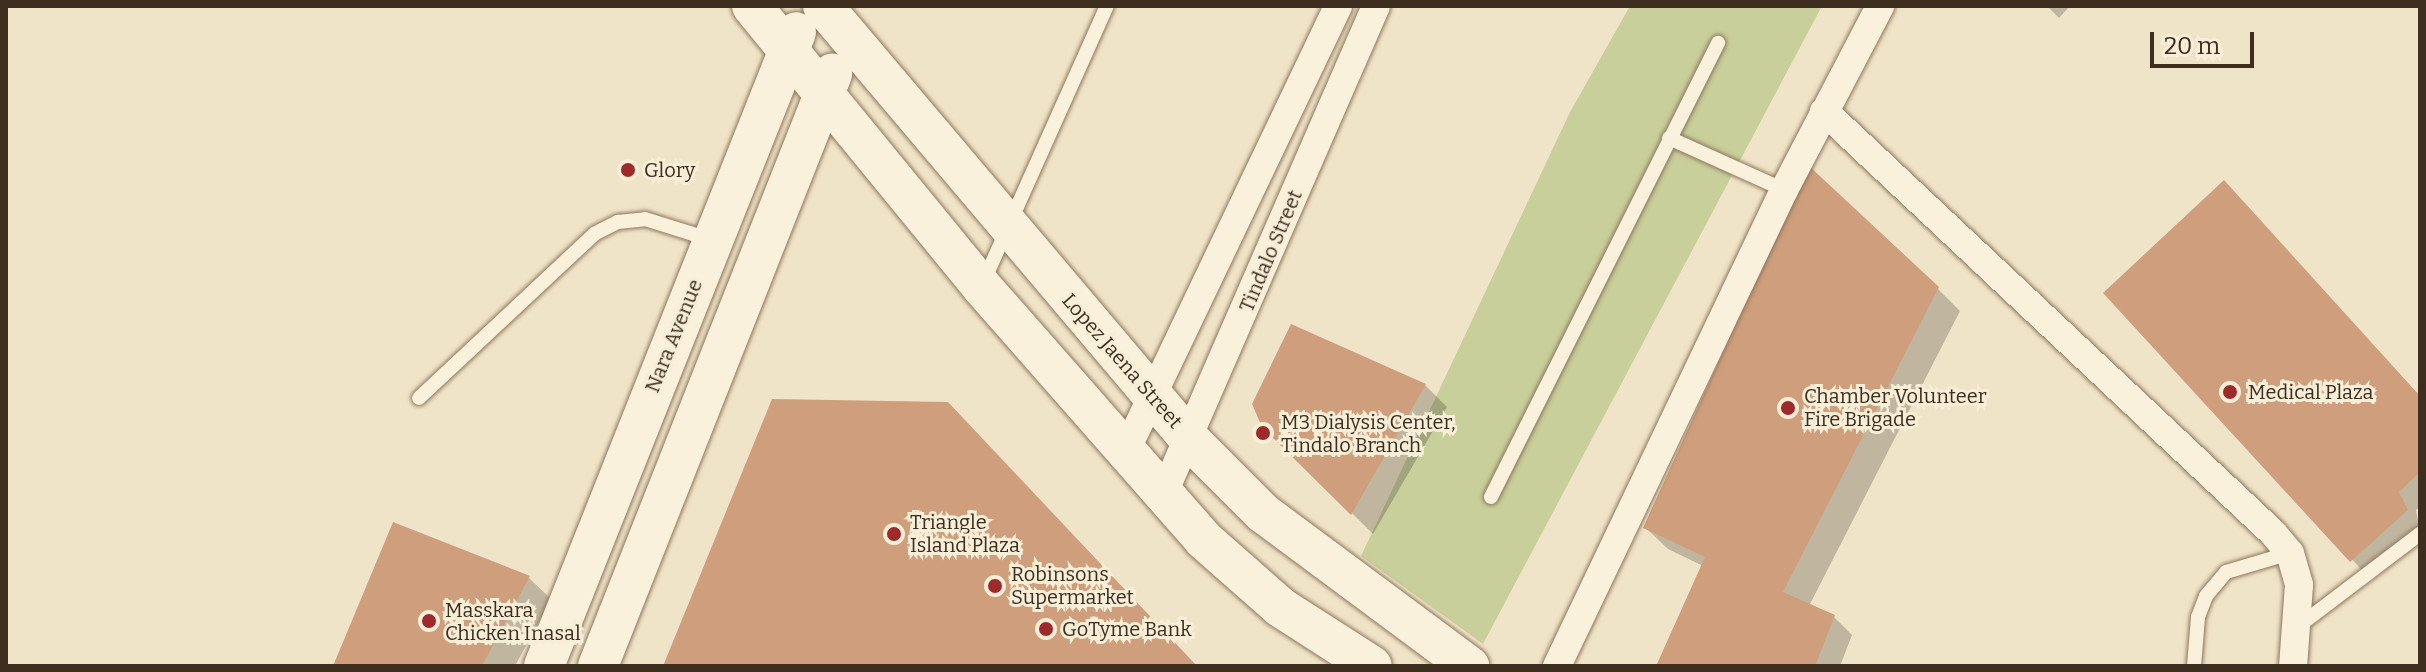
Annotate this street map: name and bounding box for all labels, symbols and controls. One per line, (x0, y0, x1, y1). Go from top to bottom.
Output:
scale bar (2154, 16, 2258, 66)
text: 20 m (2164, 32, 2220, 60)
place label: Glory (644, 158, 695, 182)
marker: Glory (619, 161, 637, 179)
street label: Tindalo Street (1235, 186, 1307, 316)
street label: Nara Avenue (640, 276, 708, 396)
street label: Lopez Jaena Street (1057, 289, 1187, 433)
place label: Medical Plaza (2248, 380, 2373, 404)
marker: Medical Plaza (2219, 381, 2241, 403)
place label: Chamber Volunteer Fire Brigade (1804, 384, 1987, 431)
marker: Chamber Volunteer Fire Brigade (1779, 399, 1797, 417)
place label: M3 Dialysis Center, Tindalo Branch (1281, 410, 1455, 457)
marker: M3 Dialysis Center, Tindalo Branch (1252, 422, 1274, 444)
place label: Triangle Island Plaza (910, 510, 1020, 557)
marker: Triangle Island Plaza (885, 525, 903, 543)
place label: Robinsons Supermarket (1011, 562, 1134, 609)
marker: Robinsons Supermarket (986, 577, 1004, 595)
place label: Masskara Chicken Inasal (445, 598, 581, 645)
marker: Masskara Chicken Inasal (420, 612, 438, 630)
place label: GoTyme Bank (1062, 617, 1192, 641)
marker: GoTyme Bank (1037, 620, 1055, 638)

